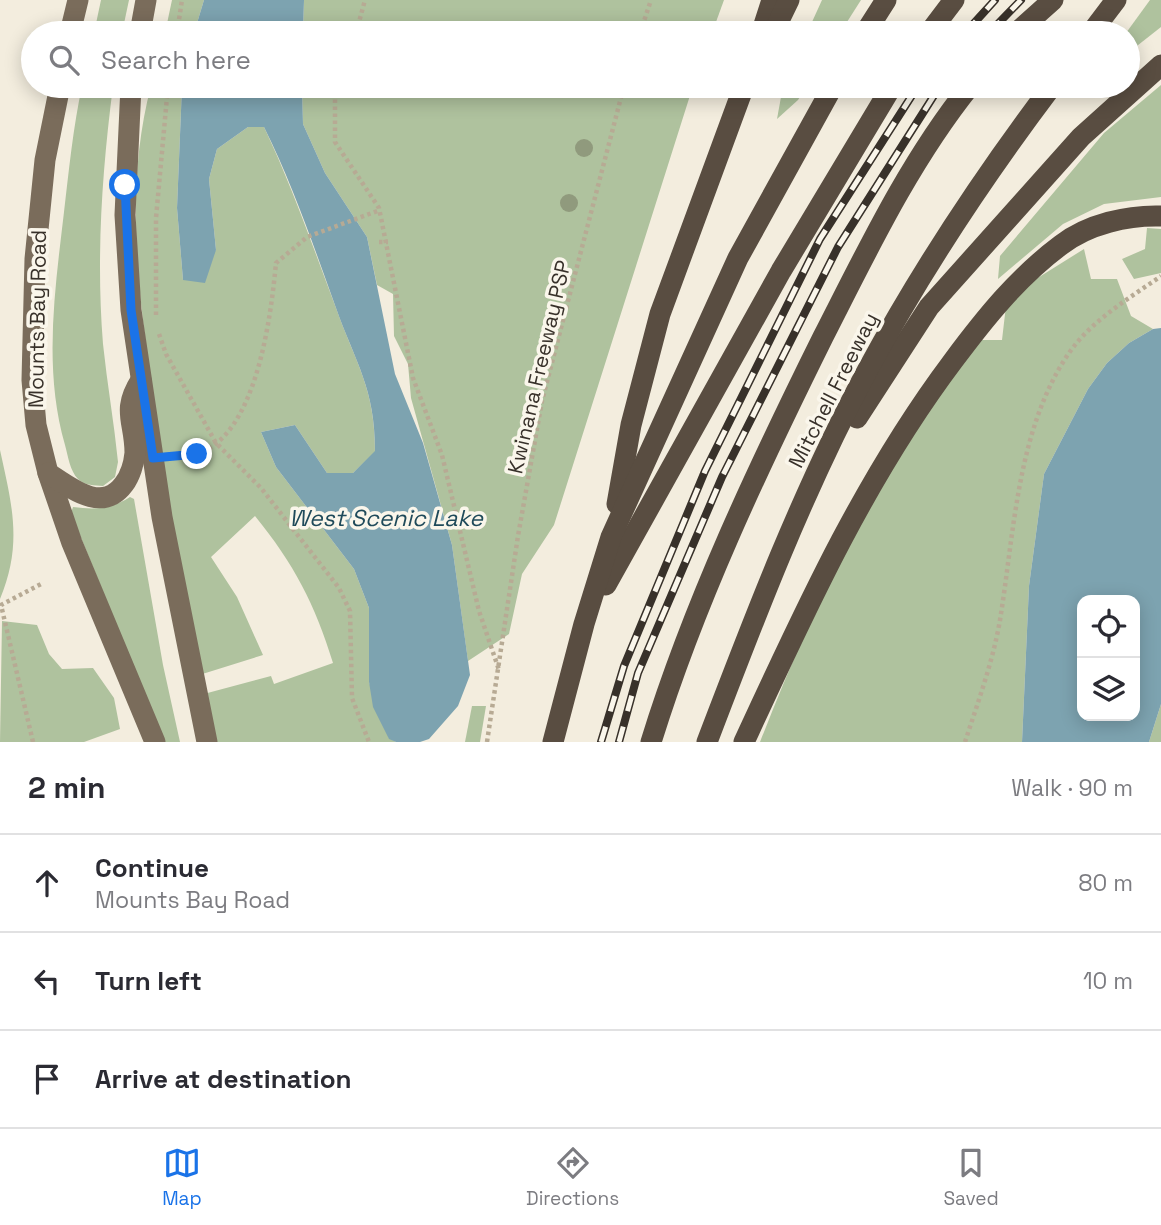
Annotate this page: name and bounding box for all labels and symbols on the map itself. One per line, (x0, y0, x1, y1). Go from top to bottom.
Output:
route start (109, 169, 140, 200)
street label: Mounts Bay Road (22, 230, 52, 408)
street label: Kwinana Freeway PSP (501, 258, 577, 476)
street label: Mitchell Freeway (782, 308, 884, 472)
route end (181, 438, 212, 469)
water label: West Scenic Lake (289, 503, 484, 533)

